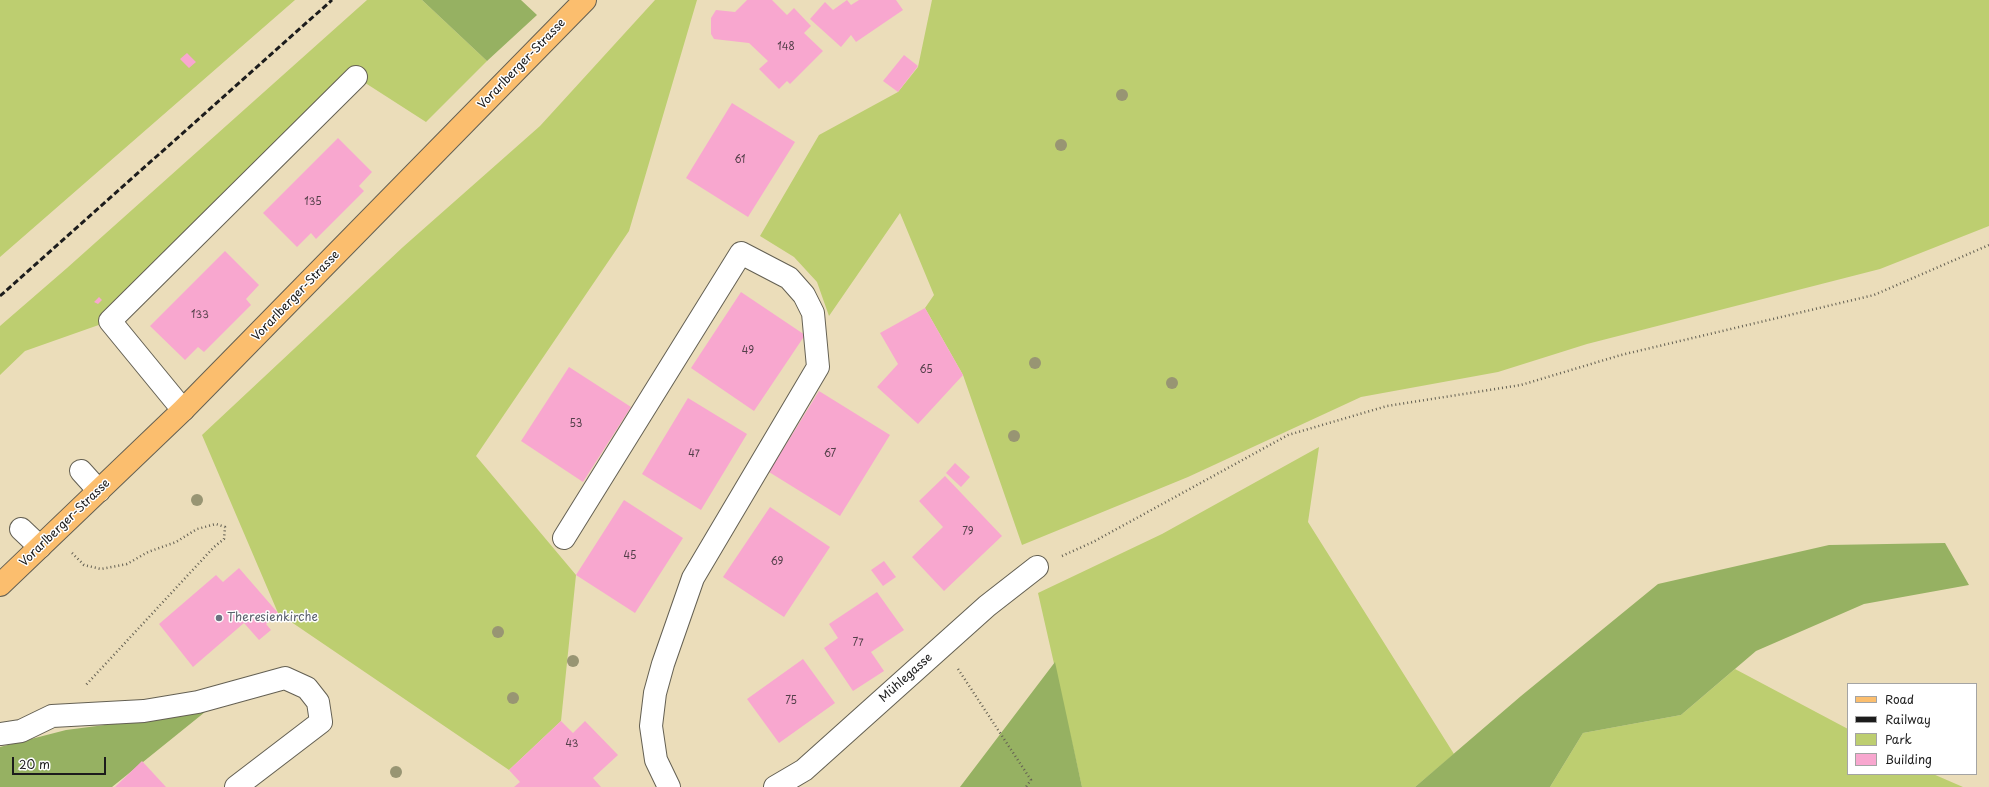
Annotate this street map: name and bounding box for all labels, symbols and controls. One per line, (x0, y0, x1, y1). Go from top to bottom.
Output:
street label: Vorarlberger-Strasse (475, 16, 569, 112)
house number: 148 (777, 41, 795, 53)
house number: 61 (734, 154, 746, 166)
house number: 135 (304, 196, 322, 208)
street label: Vorarlberger-Strasse (249, 248, 343, 344)
house number: 133 (191, 309, 209, 321)
house number: 49 (742, 345, 754, 357)
house number: 65 (919, 364, 933, 376)
house number: 53 (570, 418, 582, 430)
house number: 47 (688, 448, 700, 460)
house number: 67 (824, 448, 836, 460)
street label: Vorarlberger-Strasse (17, 476, 113, 570)
house number: 79 (962, 526, 974, 538)
house number: 45 (624, 550, 636, 562)
house number: 69 (771, 556, 783, 568)
place label: Theresienkirche (227, 611, 318, 625)
marker: Theresienkirche (214, 613, 224, 623)
house number: 77 (852, 637, 864, 649)
street label: Mühlegasse (876, 650, 936, 706)
legend (1847, 683, 1977, 775)
text: Road (1885, 690, 1914, 708)
house number: 75 (785, 695, 797, 707)
text: Railway (1885, 710, 1931, 728)
text: Park (1885, 730, 1912, 748)
house number: 43 (566, 738, 578, 750)
scale bar (14, 749, 108, 775)
text: Building (1885, 750, 1932, 768)
text: 20 m (19, 755, 50, 773)

